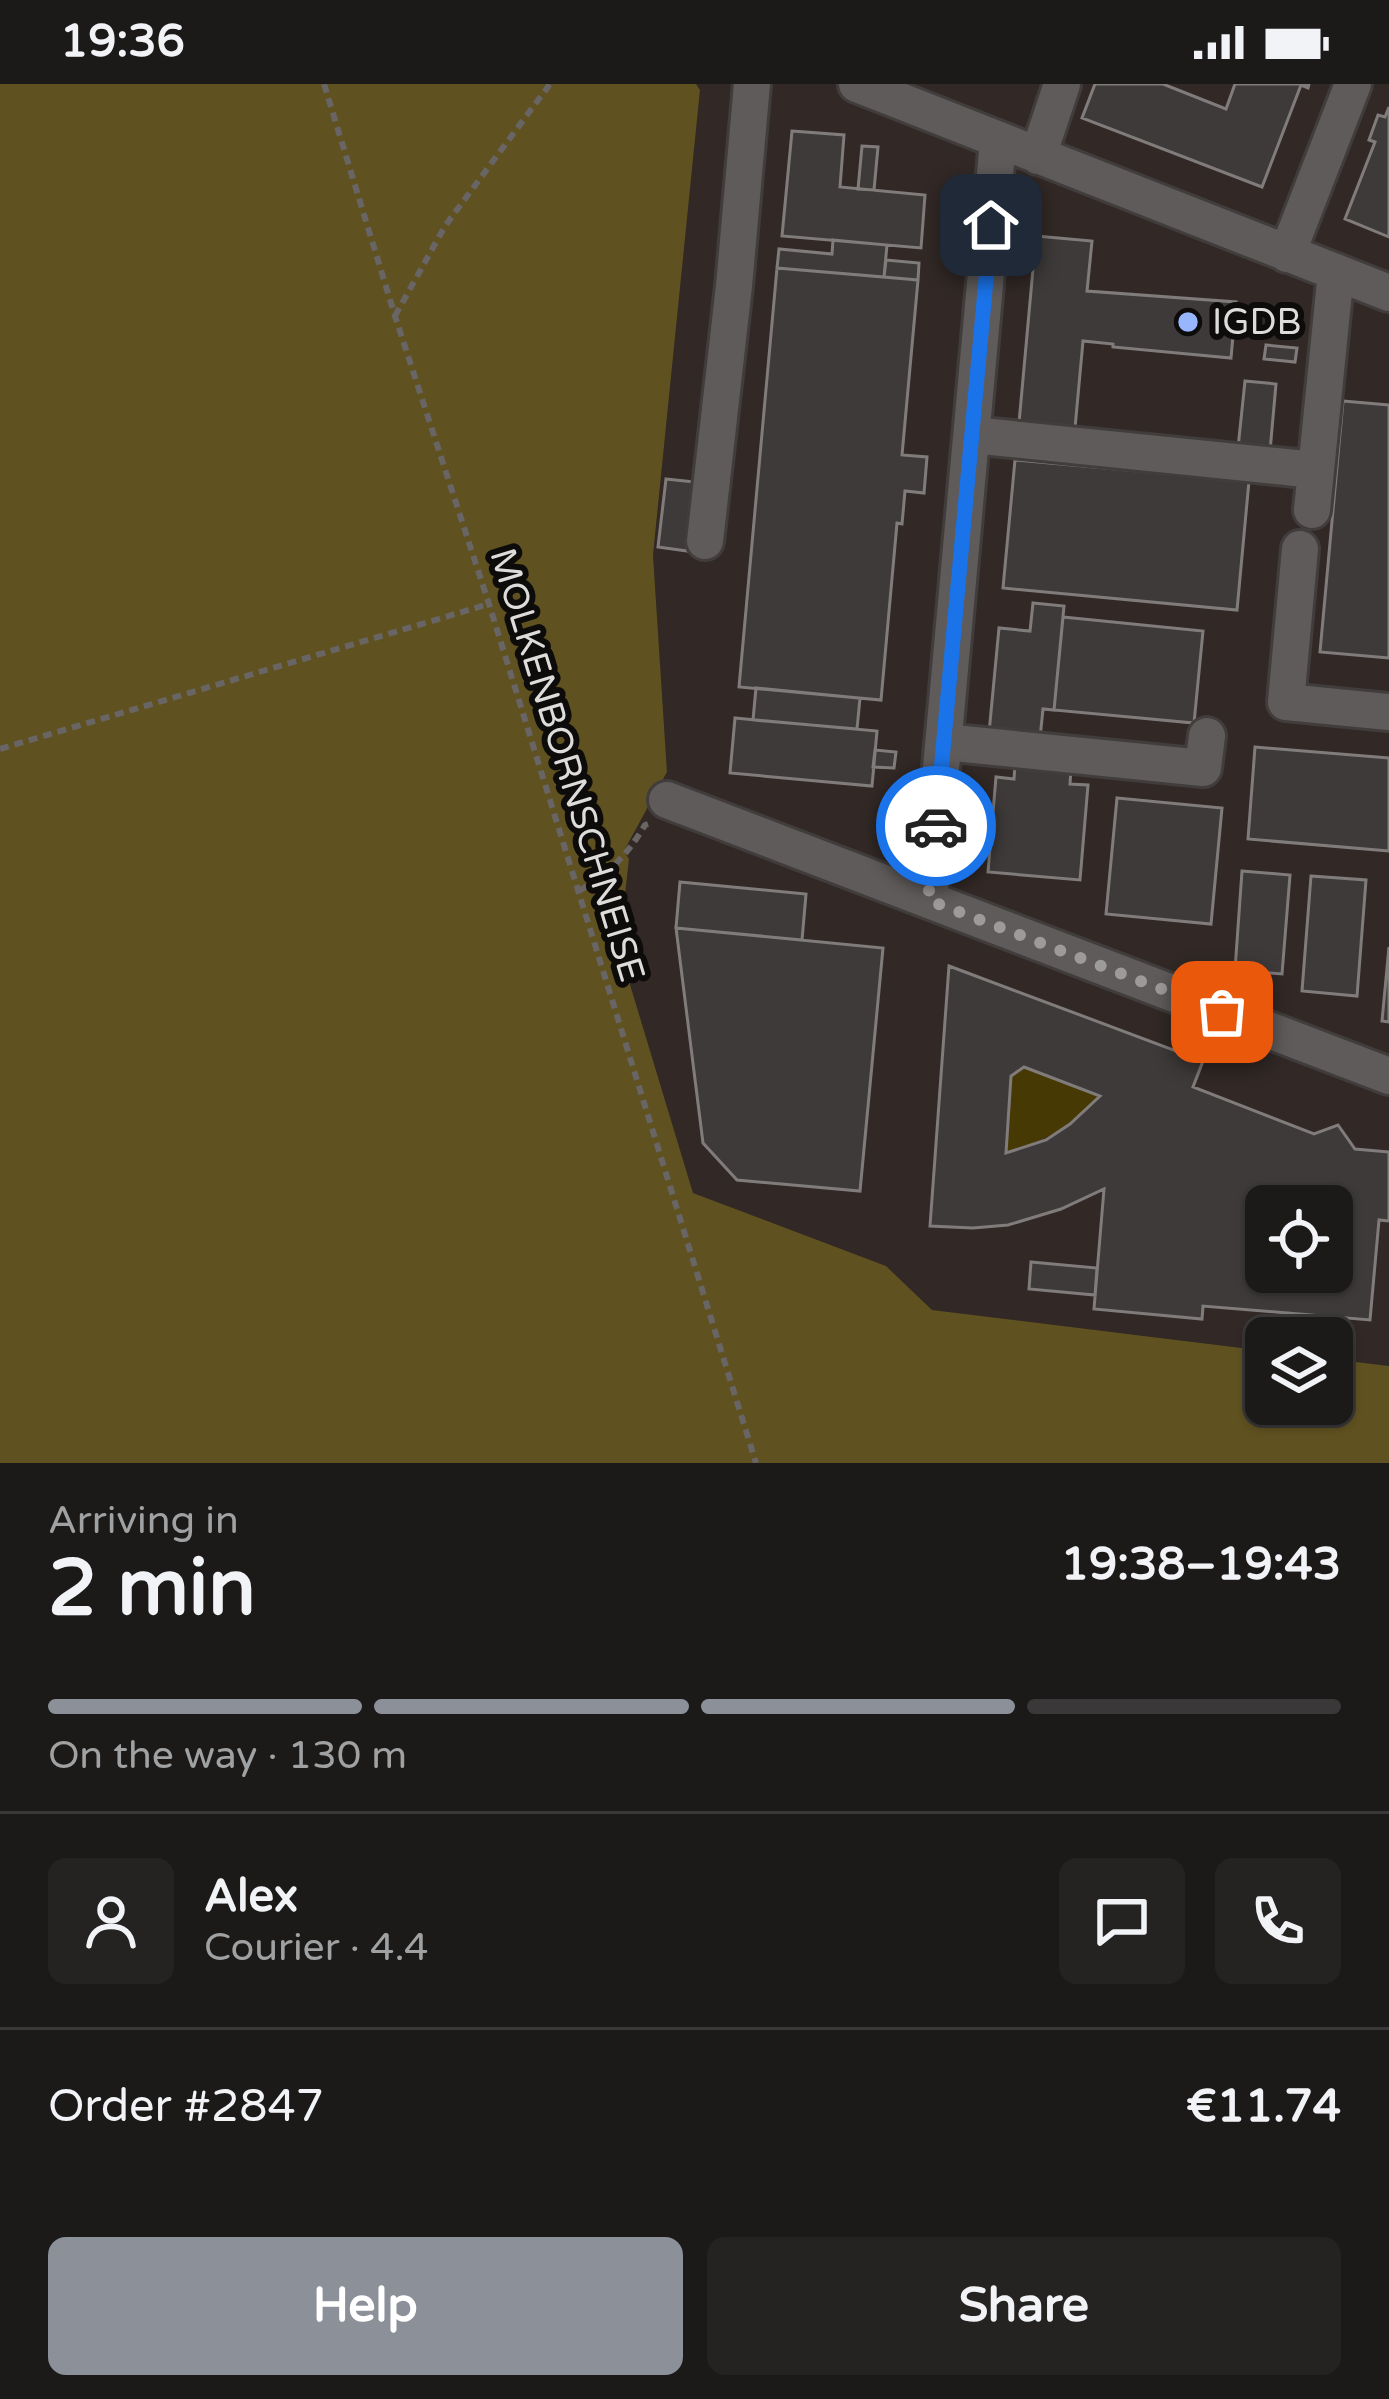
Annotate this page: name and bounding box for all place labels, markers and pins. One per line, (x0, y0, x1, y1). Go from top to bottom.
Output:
pin (940, 174, 1042, 276)
place label: IGDB (1212, 301, 1302, 344)
marker: IGDB (1175, 309, 1201, 335)
pin (1171, 961, 1273, 1063)

